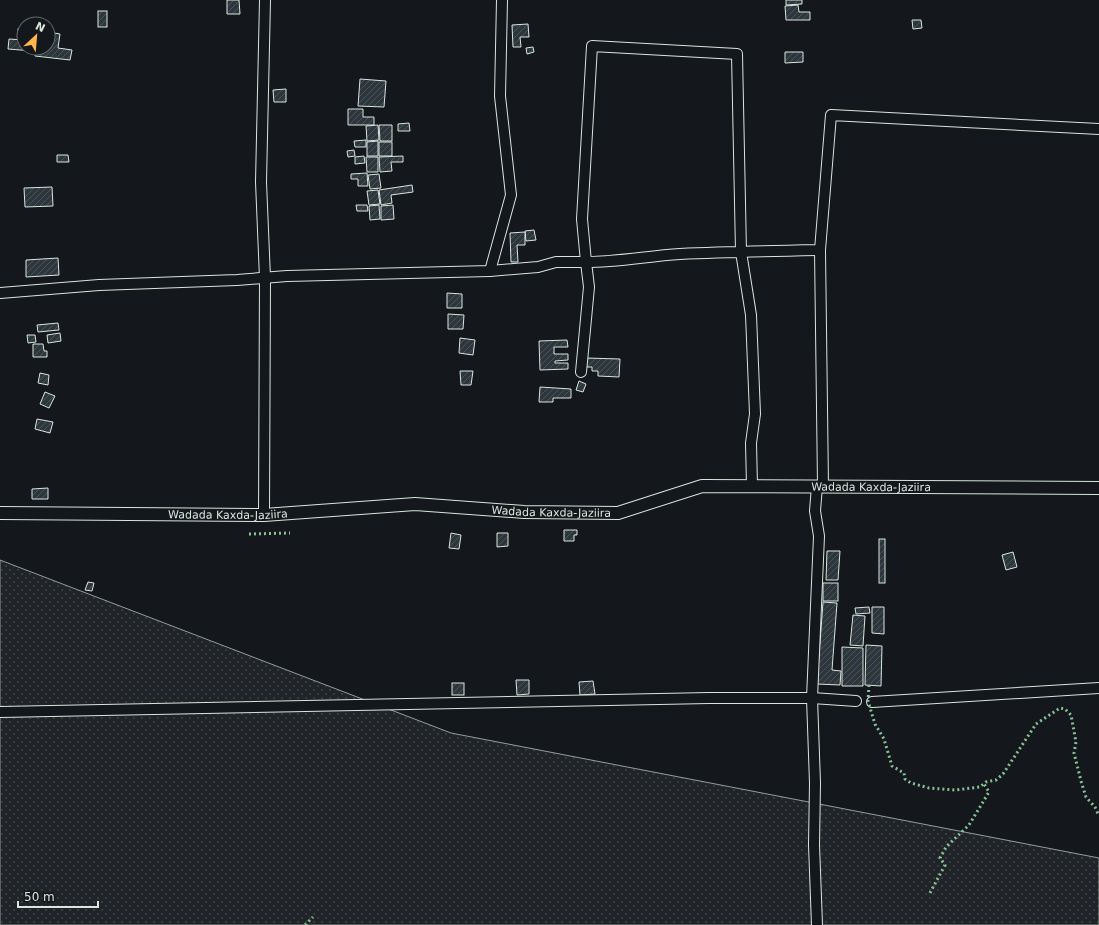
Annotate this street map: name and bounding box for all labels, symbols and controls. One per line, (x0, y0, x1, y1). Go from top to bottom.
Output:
north arrow (16, 16, 56, 56)
text: N (33, 20, 47, 35)
street label: Wadada Kaxda-Jaziira (811, 480, 931, 494)
street label: Wadada Kaxda-Jaziira (491, 503, 611, 519)
street label: Wadada Kaxda-Jaziira (168, 507, 288, 522)
scale bar (18, 883, 98, 909)
text: 50 m (24, 890, 55, 904)

